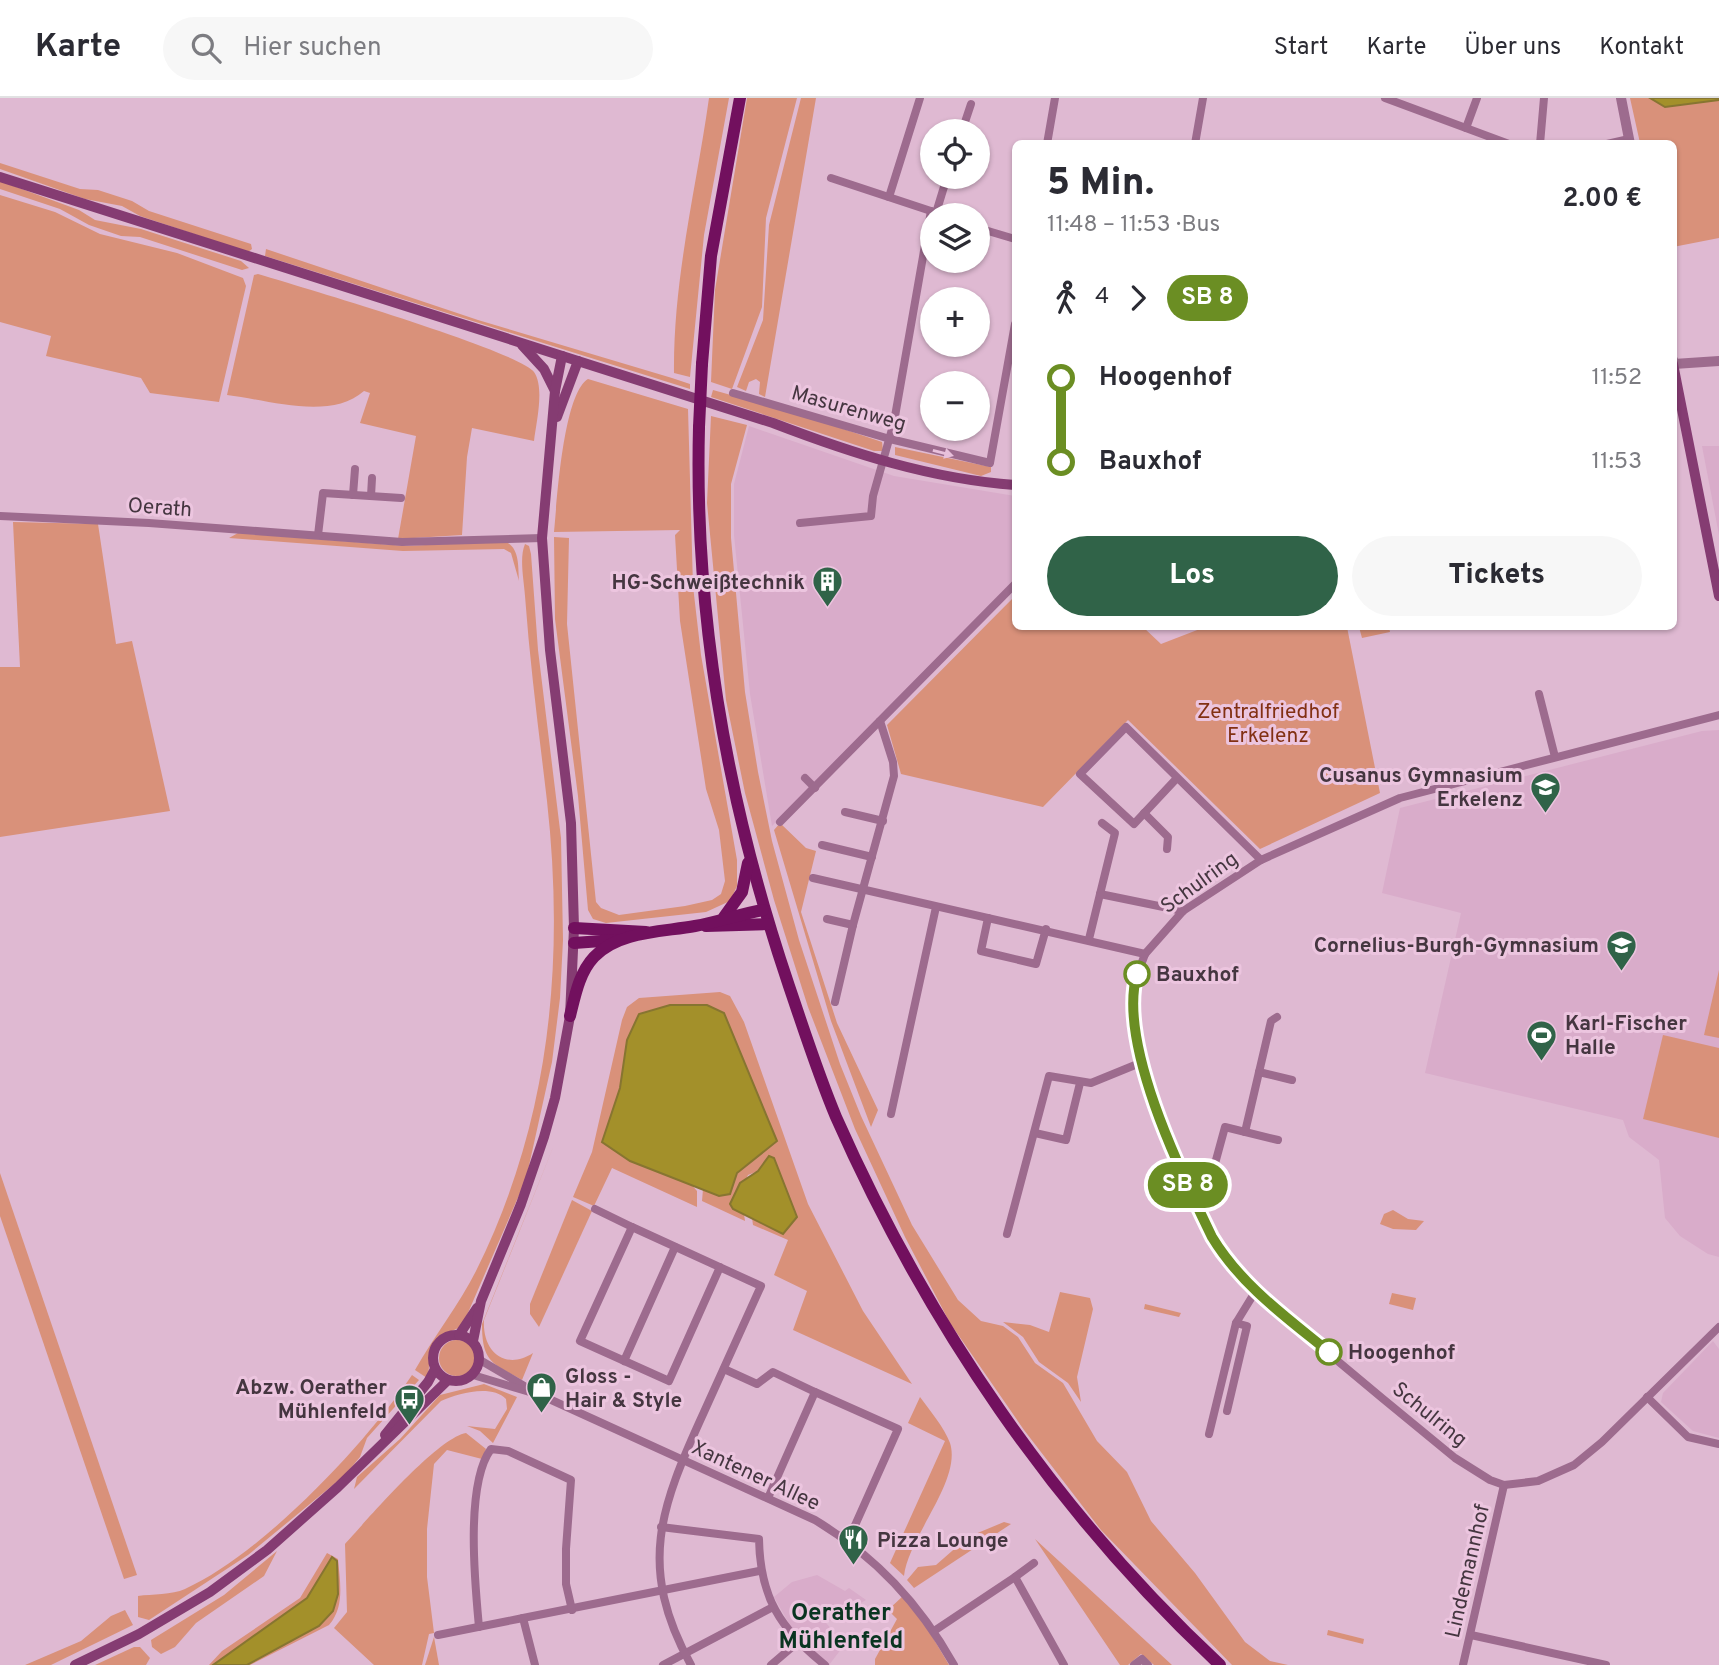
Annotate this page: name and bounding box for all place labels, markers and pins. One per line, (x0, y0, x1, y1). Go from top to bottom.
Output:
building icon: HG-Schweißtechnik (811, 565, 845, 609)
place label: HG-Schweißtechnik (612, 570, 805, 597)
place label: Cusanus Gymnasium Erkelenz (1319, 763, 1523, 814)
school or university icon: Cusanus Gymnasium Erkelenz (1529, 770, 1563, 814)
school or university icon: Cornelius-Burgh-Gymnasium (1605, 928, 1639, 972)
place label: Cornelius-Burgh-Gymnasium (1314, 933, 1599, 960)
marker: Bauxhof (1124, 961, 1150, 987)
place label: Bauxhof (1156, 962, 1239, 989)
place label: Karl-Fischer Halle (1565, 1011, 1687, 1062)
sports icon: Karl-Fischer Halle (1525, 1018, 1559, 1062)
marker: Hoogenhof (1316, 1339, 1342, 1365)
place label: Hoogenhof (1348, 1340, 1456, 1367)
place label: Gloss - Hair & Style (565, 1364, 682, 1415)
shop icon: Gloss - Hair & Style (525, 1371, 559, 1415)
place label: Abzw. Oerather Mühlenfeld (235, 1375, 387, 1426)
bus stop icon: Abzw. Oerather Mühlenfeld (393, 1382, 427, 1426)
restaurant icon: Pizza Lounge (837, 1523, 871, 1567)
place label: Pizza Lounge (877, 1528, 1009, 1555)

